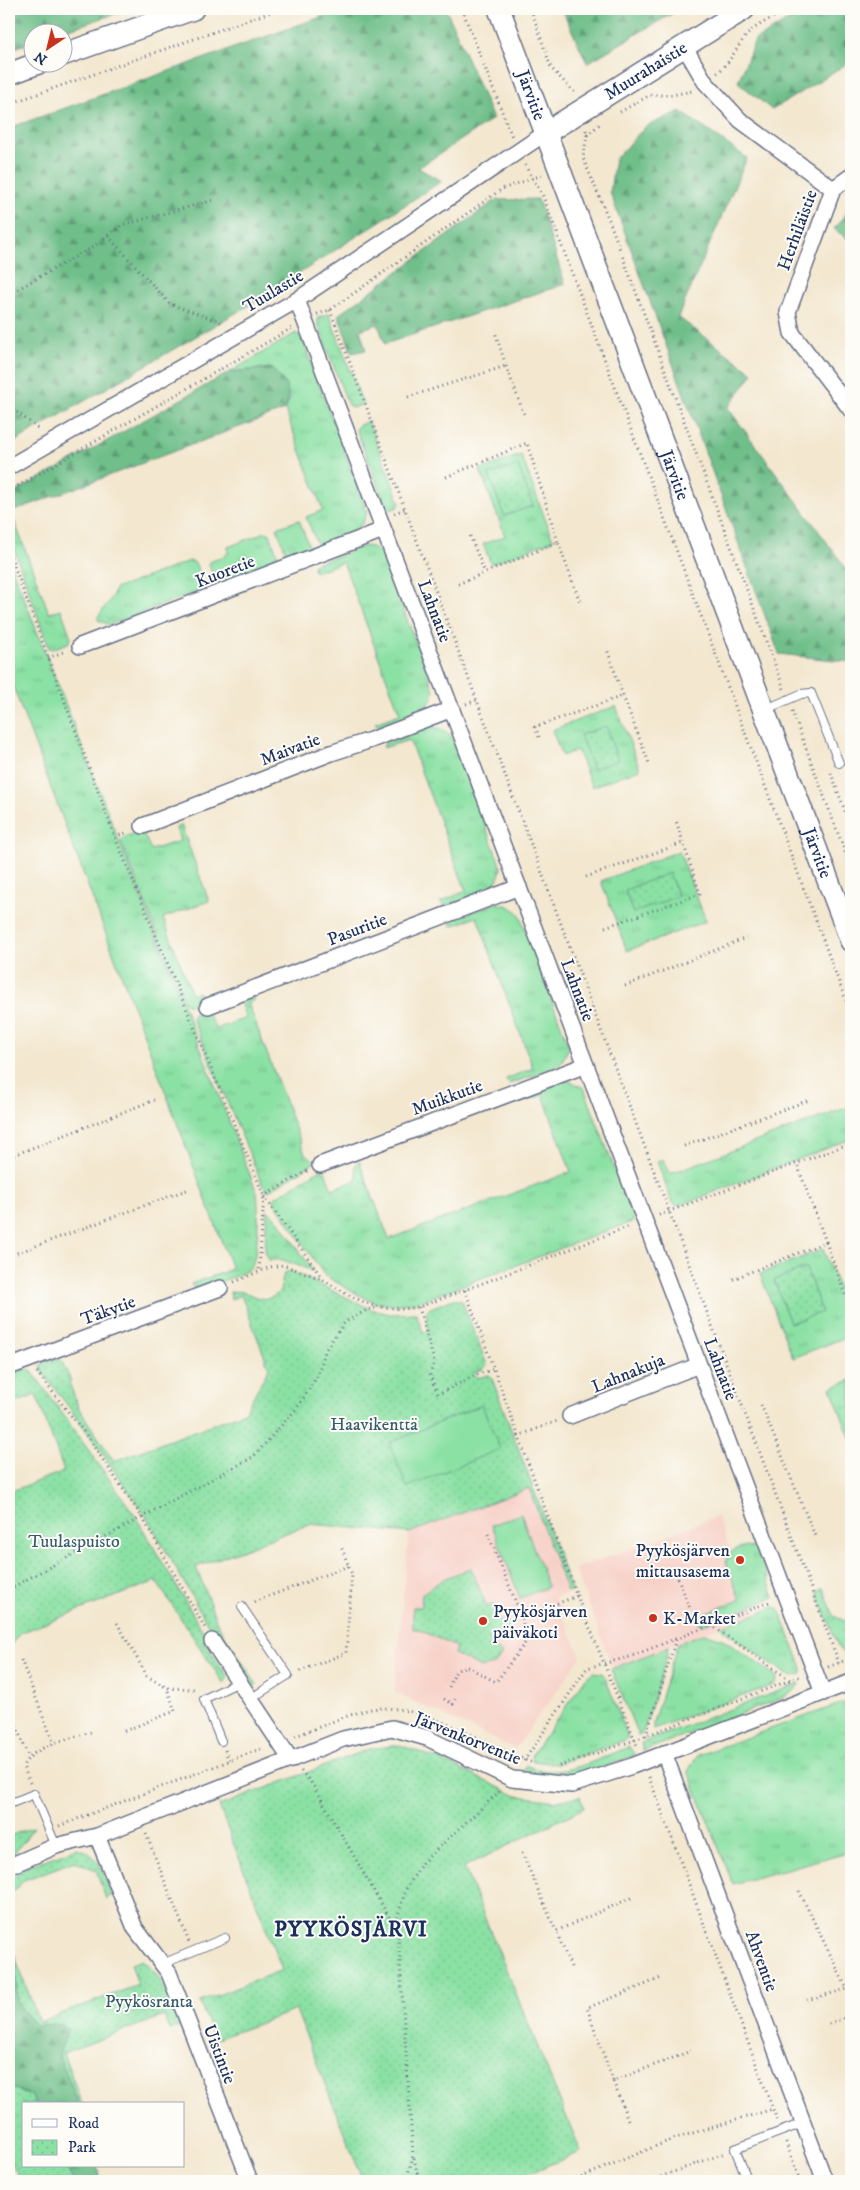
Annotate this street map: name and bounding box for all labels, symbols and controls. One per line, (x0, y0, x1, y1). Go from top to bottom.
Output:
north arrow (22, 22, 72, 72)
street label: Muurahaistie (600, 37, 691, 106)
text: N (31, 47, 51, 69)
street label: Järvitie (510, 65, 550, 124)
street label: Herhiläistie (773, 187, 823, 274)
street label: Tuulastie (239, 265, 308, 318)
street label: Järvitie (654, 445, 693, 503)
street label: Kuoretie (193, 551, 258, 593)
street label: Lahnatie (412, 577, 456, 646)
street label: Maivatie (257, 729, 323, 771)
street label: Järvitie (797, 823, 836, 881)
street label: Pasuritie (325, 909, 390, 951)
street label: Lahnatie (555, 956, 599, 1025)
street label: Muikkutie (409, 1075, 486, 1121)
street label: Täkytie (78, 1291, 139, 1331)
street label: Lahnatie (698, 1335, 742, 1404)
street label: Lahnakuja (589, 1349, 668, 1398)
park label: Haavikenttä (330, 1414, 418, 1436)
park label: Tuulaspuisto (28, 1531, 120, 1553)
place label: Pyykösjärven mittausasema (636, 1540, 731, 1583)
marker: Pyykösjärven mittausasema (734, 1554, 746, 1566)
place label: Pyykösjärven päiväkoti (492, 1601, 588, 1644)
place label: K-Market (663, 1608, 736, 1630)
marker: K-Market (647, 1612, 659, 1624)
marker: Pyykösjärven päiväkoti (477, 1615, 489, 1627)
street label: Järvenkorventie (409, 1707, 524, 1770)
district label: PYYKÖSJÄRVI (274, 1915, 428, 1943)
street label: Ahventie (740, 1928, 782, 1995)
park label: Pyykösranta (105, 1991, 193, 2013)
street label: Uistintie (198, 2022, 240, 2087)
legend (22, 2102, 185, 2168)
text: Road (68, 2114, 100, 2133)
text: Park (68, 2138, 97, 2157)

